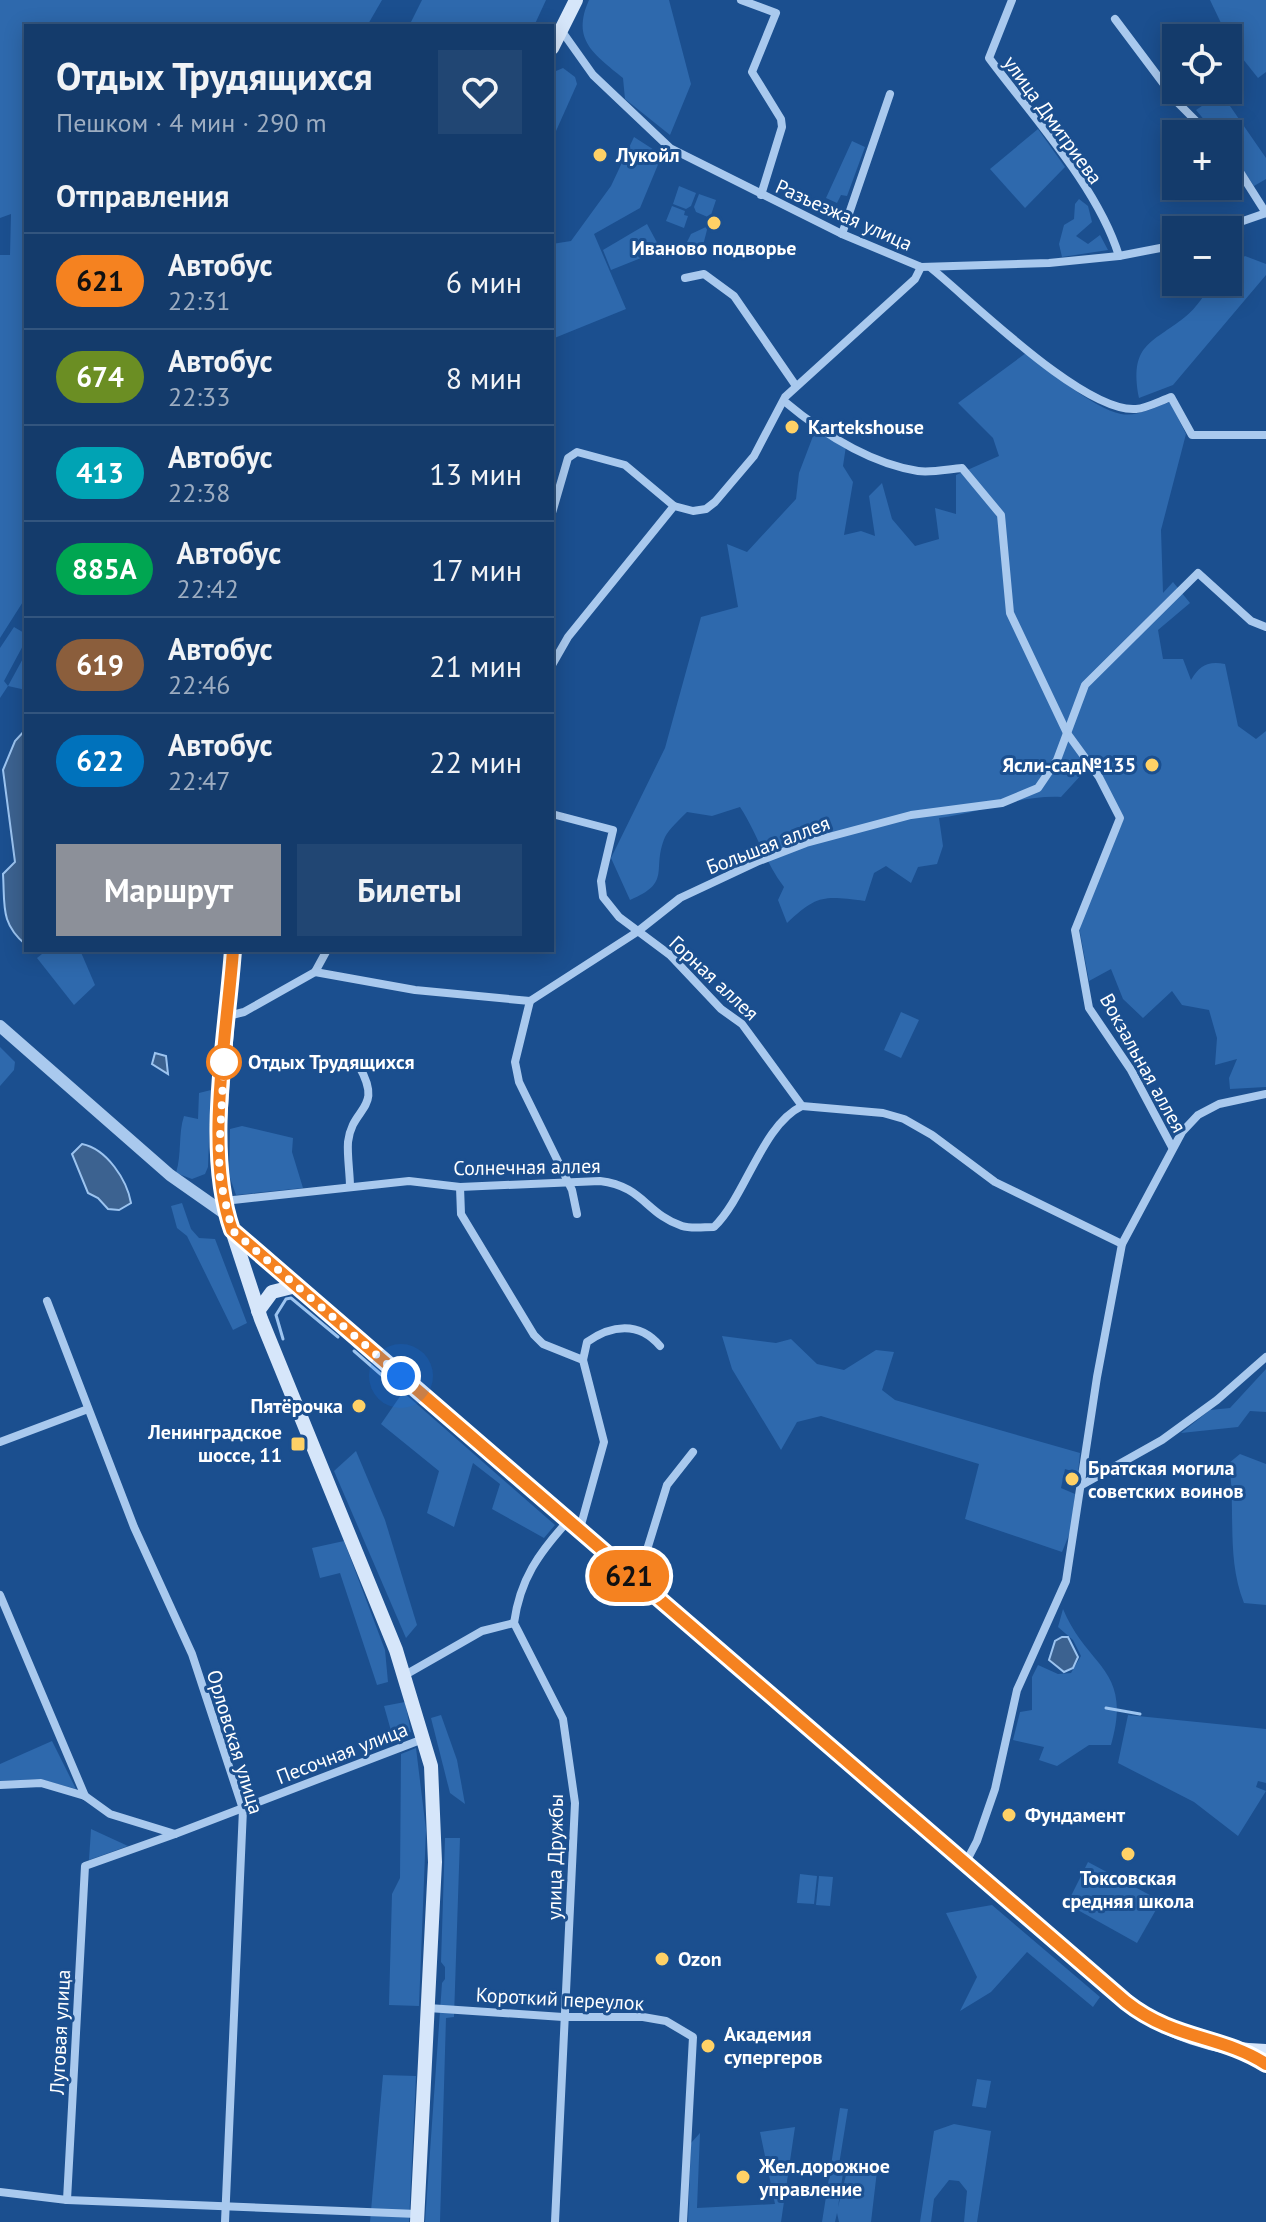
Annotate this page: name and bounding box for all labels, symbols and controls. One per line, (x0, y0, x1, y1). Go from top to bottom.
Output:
map controls (1162, 24, 1242, 296)
button: locate (1162, 24, 1242, 104)
button: heart (438, 50, 522, 134)
text: Отдых Трудящихся (56, 51, 373, 100)
street label: улица Дмитриева (998, 51, 1108, 189)
text: Пешком · 4 мин · 290 m (56, 106, 327, 139)
button: + (1162, 120, 1242, 200)
place label: Лукойл (615, 142, 679, 168)
marker: Лукойл (591, 146, 609, 164)
street label: Разъезжая улица (772, 173, 916, 257)
text: Отправления (56, 176, 229, 215)
marker: Иваново подворье (705, 214, 723, 232)
button: − (1162, 216, 1242, 296)
place label: Иваново подворье (632, 235, 796, 261)
text: Автобус (168, 245, 273, 284)
text: 621 (76, 262, 124, 299)
text: 6 мин (446, 262, 522, 301)
text: 22:31 (168, 284, 230, 317)
text: Автобус (168, 341, 273, 380)
text: 674 (76, 358, 124, 395)
text: 8 мин (446, 358, 522, 397)
text: 22:33 (168, 380, 230, 413)
place label: Kartekshouse (808, 414, 924, 440)
marker: Kartekshouse (783, 418, 801, 436)
text: Автобус (168, 437, 273, 476)
text: 413 (76, 454, 124, 491)
text: 13 мин (429, 454, 522, 493)
text: 22:38 (168, 476, 230, 509)
text: Автобус (177, 533, 281, 572)
text: 885А (72, 550, 137, 587)
text: 17 мин (431, 550, 522, 589)
text: 22:42 (177, 572, 239, 605)
text: Автобус (168, 629, 273, 668)
text: 619 (76, 646, 124, 683)
text: 21 мин (429, 646, 522, 685)
text: 22:46 (168, 668, 230, 701)
text: Автобус (168, 725, 273, 764)
text: 622 (76, 742, 124, 779)
text: 22 мин (429, 742, 522, 781)
place label: Ясли-сад№135 (1002, 752, 1136, 778)
marker: Ясли-сад№135 (1143, 756, 1161, 774)
text: 22:47 (168, 764, 230, 797)
street label: Большая аллея (703, 810, 833, 880)
button: Маршрут (56, 844, 281, 936)
button: Билеты (297, 844, 522, 936)
street label: Горная аллея (664, 930, 764, 1026)
street label: Вокзальная аллея (1094, 989, 1192, 1137)
marker: Отдых Трудящихся (207, 1045, 241, 1079)
place label: Отдых Трудящихся (248, 1049, 415, 1075)
street label: Солнечная аллея (453, 1153, 601, 1181)
your location (381, 1356, 421, 1396)
place label: Пятёрочка (250, 1393, 343, 1419)
marker: Пятёрочка (350, 1397, 368, 1415)
place label: Ленинградское шоссе, 11 (147, 1419, 282, 1468)
marker: Ленинградское шоссе, 11 (289, 1435, 307, 1453)
place label: Братская могила советских воинов (1088, 1455, 1243, 1504)
marker: Братская могила советских воинов (1063, 1470, 1081, 1488)
line badge: 621 (583, 1550, 675, 1602)
text: 621 (605, 1557, 653, 1594)
street label: Орловская улица (201, 1667, 269, 1817)
street label: Песочная улица (273, 1716, 411, 1790)
street label: улица Дружбы (541, 1794, 569, 1920)
place label: Фундамент (1025, 1802, 1126, 1828)
marker: Фундамент (1000, 1806, 1018, 1824)
marker: Токсовская средняя школа (1119, 1845, 1137, 1863)
place label: Токсовская средняя школа (1062, 1865, 1194, 1914)
place label: Ozon (678, 1946, 722, 1972)
marker: Ozon (653, 1950, 671, 1968)
street label: Луговая улица (44, 1969, 76, 2096)
street label: Короткий переулок (475, 1982, 645, 2016)
place label: Академия супергеров (724, 2021, 823, 2070)
marker: Академия супергеров (699, 2037, 717, 2055)
place label: Жел.дорожное управление (758, 2153, 890, 2202)
marker: Жел.дорожное управление (734, 2168, 752, 2186)

